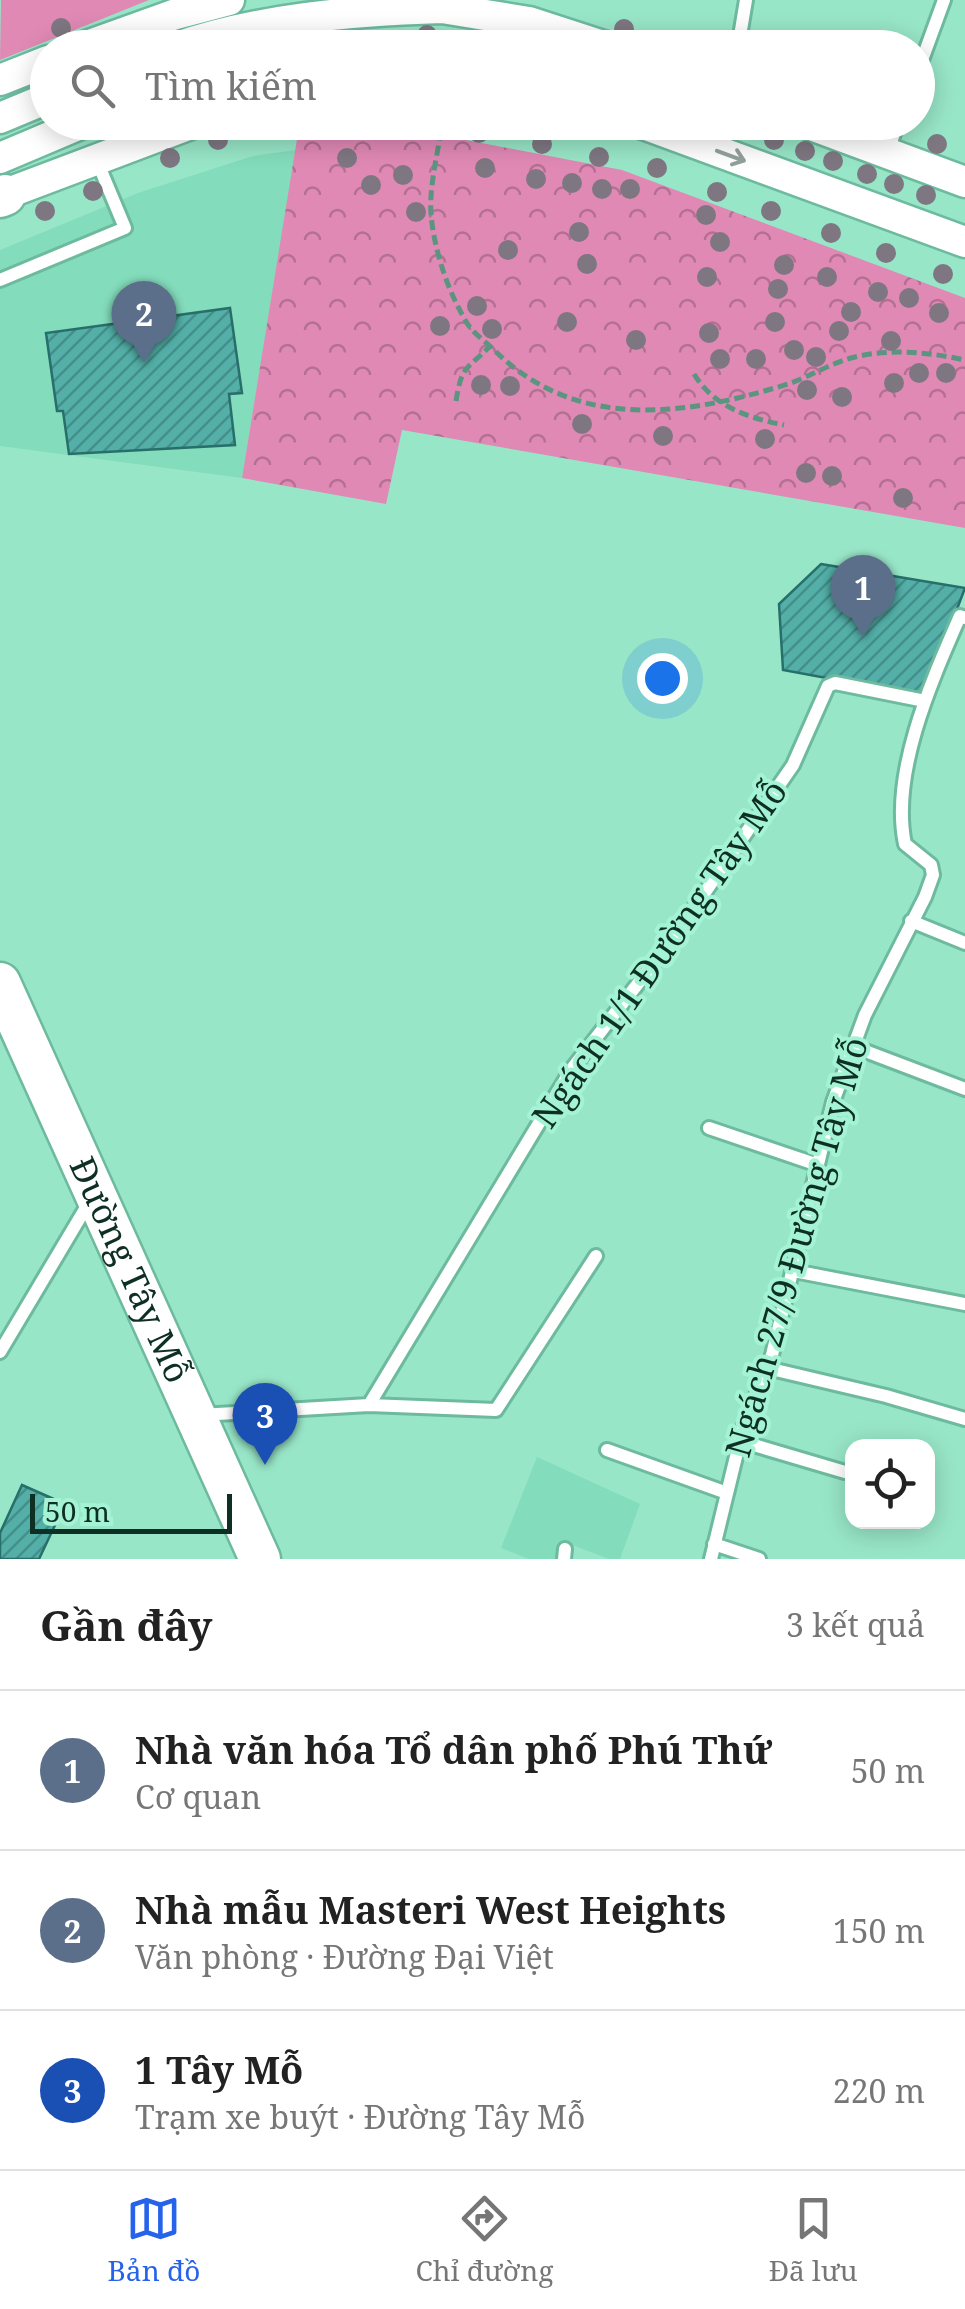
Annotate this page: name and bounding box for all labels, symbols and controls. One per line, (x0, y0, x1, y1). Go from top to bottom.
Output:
search box (30, 30, 935, 140)
icon: search (65, 58, 120, 113)
text: Tìm kiếm (145, 59, 317, 111)
one-way arrow (715, 149, 745, 167)
pin: 2 (112, 280, 176, 363)
pin: 1 (830, 554, 896, 637)
your location (637, 653, 688, 704)
street label: Ngách 1/1 Đường Tây Mỗ (521, 770, 797, 1137)
street label: Ngách 27/9 Đường Tây Mỗ (713, 1031, 878, 1462)
street label: Đường Tây Mỗ (60, 1149, 202, 1390)
pin: 3 (232, 1382, 298, 1465)
map controls (845, 1439, 935, 1529)
button: locate (845, 1439, 935, 1529)
scale bar (30, 1489, 232, 1534)
text: 50 m (45, 1492, 110, 1530)
text: Gần đây (40, 1596, 212, 1653)
text: 3 kết quả (786, 1603, 925, 1646)
text: Nhà văn hóa Tổ dân phố Phú Thứ (135, 1723, 772, 1775)
text: 1 (63, 1749, 82, 1792)
text: 50 m (851, 1749, 925, 1792)
text: Cơ quan (135, 1775, 261, 1818)
text: Nhà mẫu Masteri West Heights (135, 1883, 726, 1935)
text: 2 (63, 1909, 82, 1952)
text: 150 m (833, 1909, 925, 1952)
text: Văn phòng · Đường Đại Việt (135, 1935, 554, 1978)
text: 1 Tây Mỗ (135, 2043, 303, 2095)
text: 3 (63, 2069, 82, 2112)
text: 220 m (833, 2069, 925, 2112)
text: Trạm xe buýt · Đường Tây Mỗ (135, 2095, 586, 2138)
tab: Bản đồ (108, 2191, 200, 2289)
tab: Chỉ đường (415, 2191, 553, 2289)
tab: Đã lưu (769, 2191, 857, 2289)

